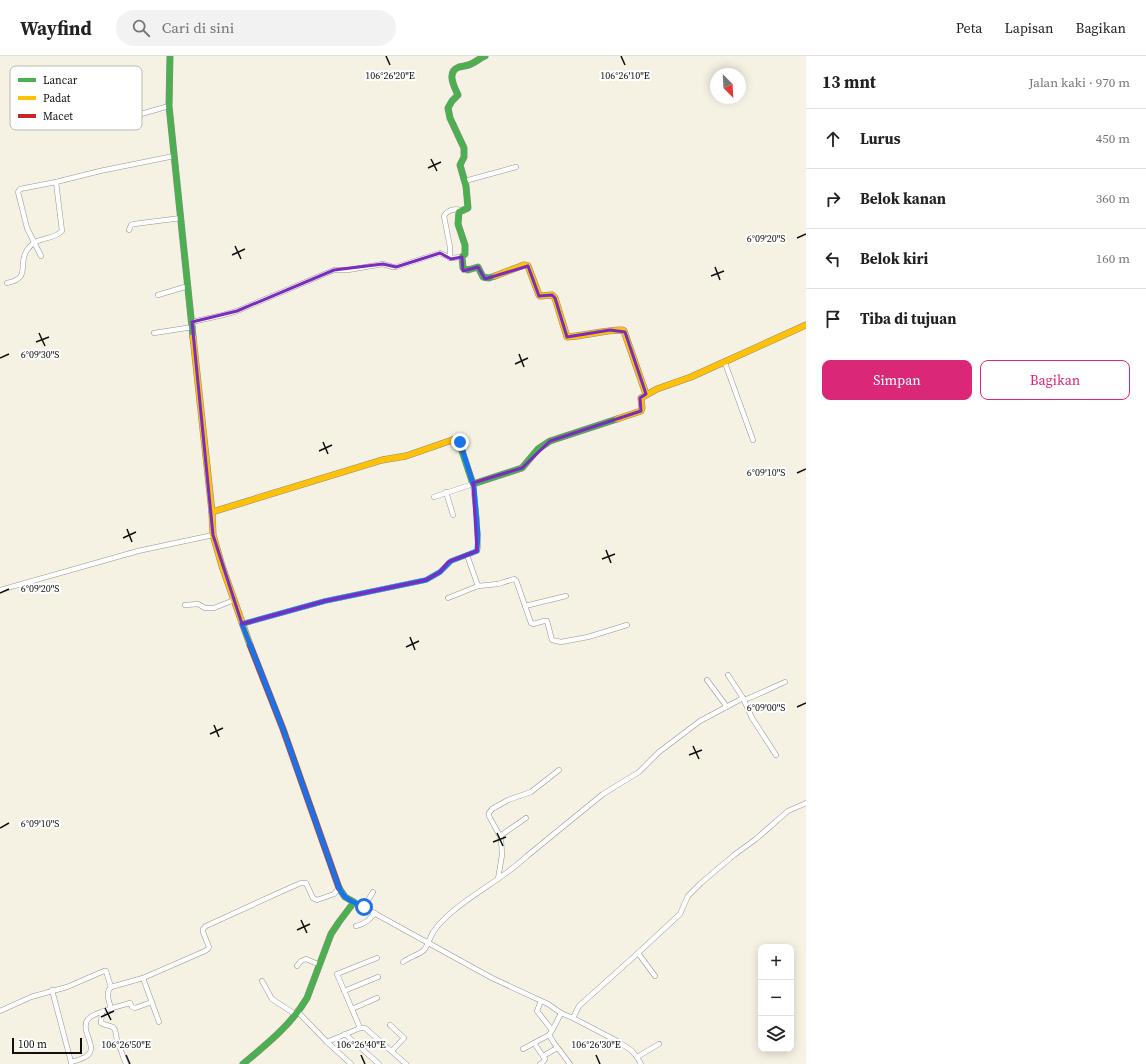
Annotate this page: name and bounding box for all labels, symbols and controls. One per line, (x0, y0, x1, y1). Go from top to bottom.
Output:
search box (116, 10, 396, 46)
text: Wayfind (20, 15, 92, 41)
icon: search (130, 17, 152, 39)
text: Cari di sini (162, 17, 234, 38)
text: Peta (956, 18, 982, 38)
text: Lapisan (1004, 18, 1054, 38)
text: Bagikan (1076, 18, 1126, 38)
legend (10, 66, 142, 130)
north arrow (710, 68, 746, 104)
text: 106°26'20"E (365, 69, 415, 82)
text: 106°26'10"E (600, 69, 650, 82)
text: 13 mnt (822, 70, 876, 94)
text: Lancar (43, 73, 78, 88)
text: Jalan kaki · 970 m (1029, 74, 1130, 91)
text: Padat (43, 91, 71, 106)
text: Macet (43, 109, 73, 124)
icon: ahead (822, 128, 844, 150)
text: Lurus (860, 128, 901, 149)
text: 450 m (1096, 130, 1130, 147)
icon: right (822, 188, 844, 210)
text: Belok kanan (860, 188, 946, 209)
text: 360 m (1096, 190, 1130, 207)
text: 6°09'20"S (747, 232, 785, 245)
icon: left (822, 248, 844, 270)
text: Belok kiri (860, 248, 928, 269)
text: 160 m (1096, 250, 1130, 267)
icon: arrive (822, 308, 844, 330)
text: Tiba di tujuan (860, 308, 956, 329)
text: 6°09'30"S (21, 348, 59, 361)
button: Simpan (822, 360, 972, 400)
button: Bagikan (980, 360, 1130, 400)
route end (451, 433, 469, 451)
text: 6°09'10"S (747, 466, 785, 479)
text: 6°09'20"S (21, 582, 59, 595)
text: 6°09'00"S (747, 701, 785, 714)
text: 6°09'10"S (21, 817, 59, 830)
route start (355, 898, 373, 916)
map controls (758, 944, 794, 1052)
button: + (758, 944, 794, 980)
button: − (758, 980, 794, 1016)
button: layers (758, 1016, 794, 1052)
scale bar (12, 1036, 82, 1055)
text: 100 m (18, 1037, 47, 1052)
text: 106°26'50"E (101, 1038, 151, 1051)
text: 106°26'40"E (336, 1038, 386, 1051)
text: 106°26'30"E (571, 1038, 621, 1051)

